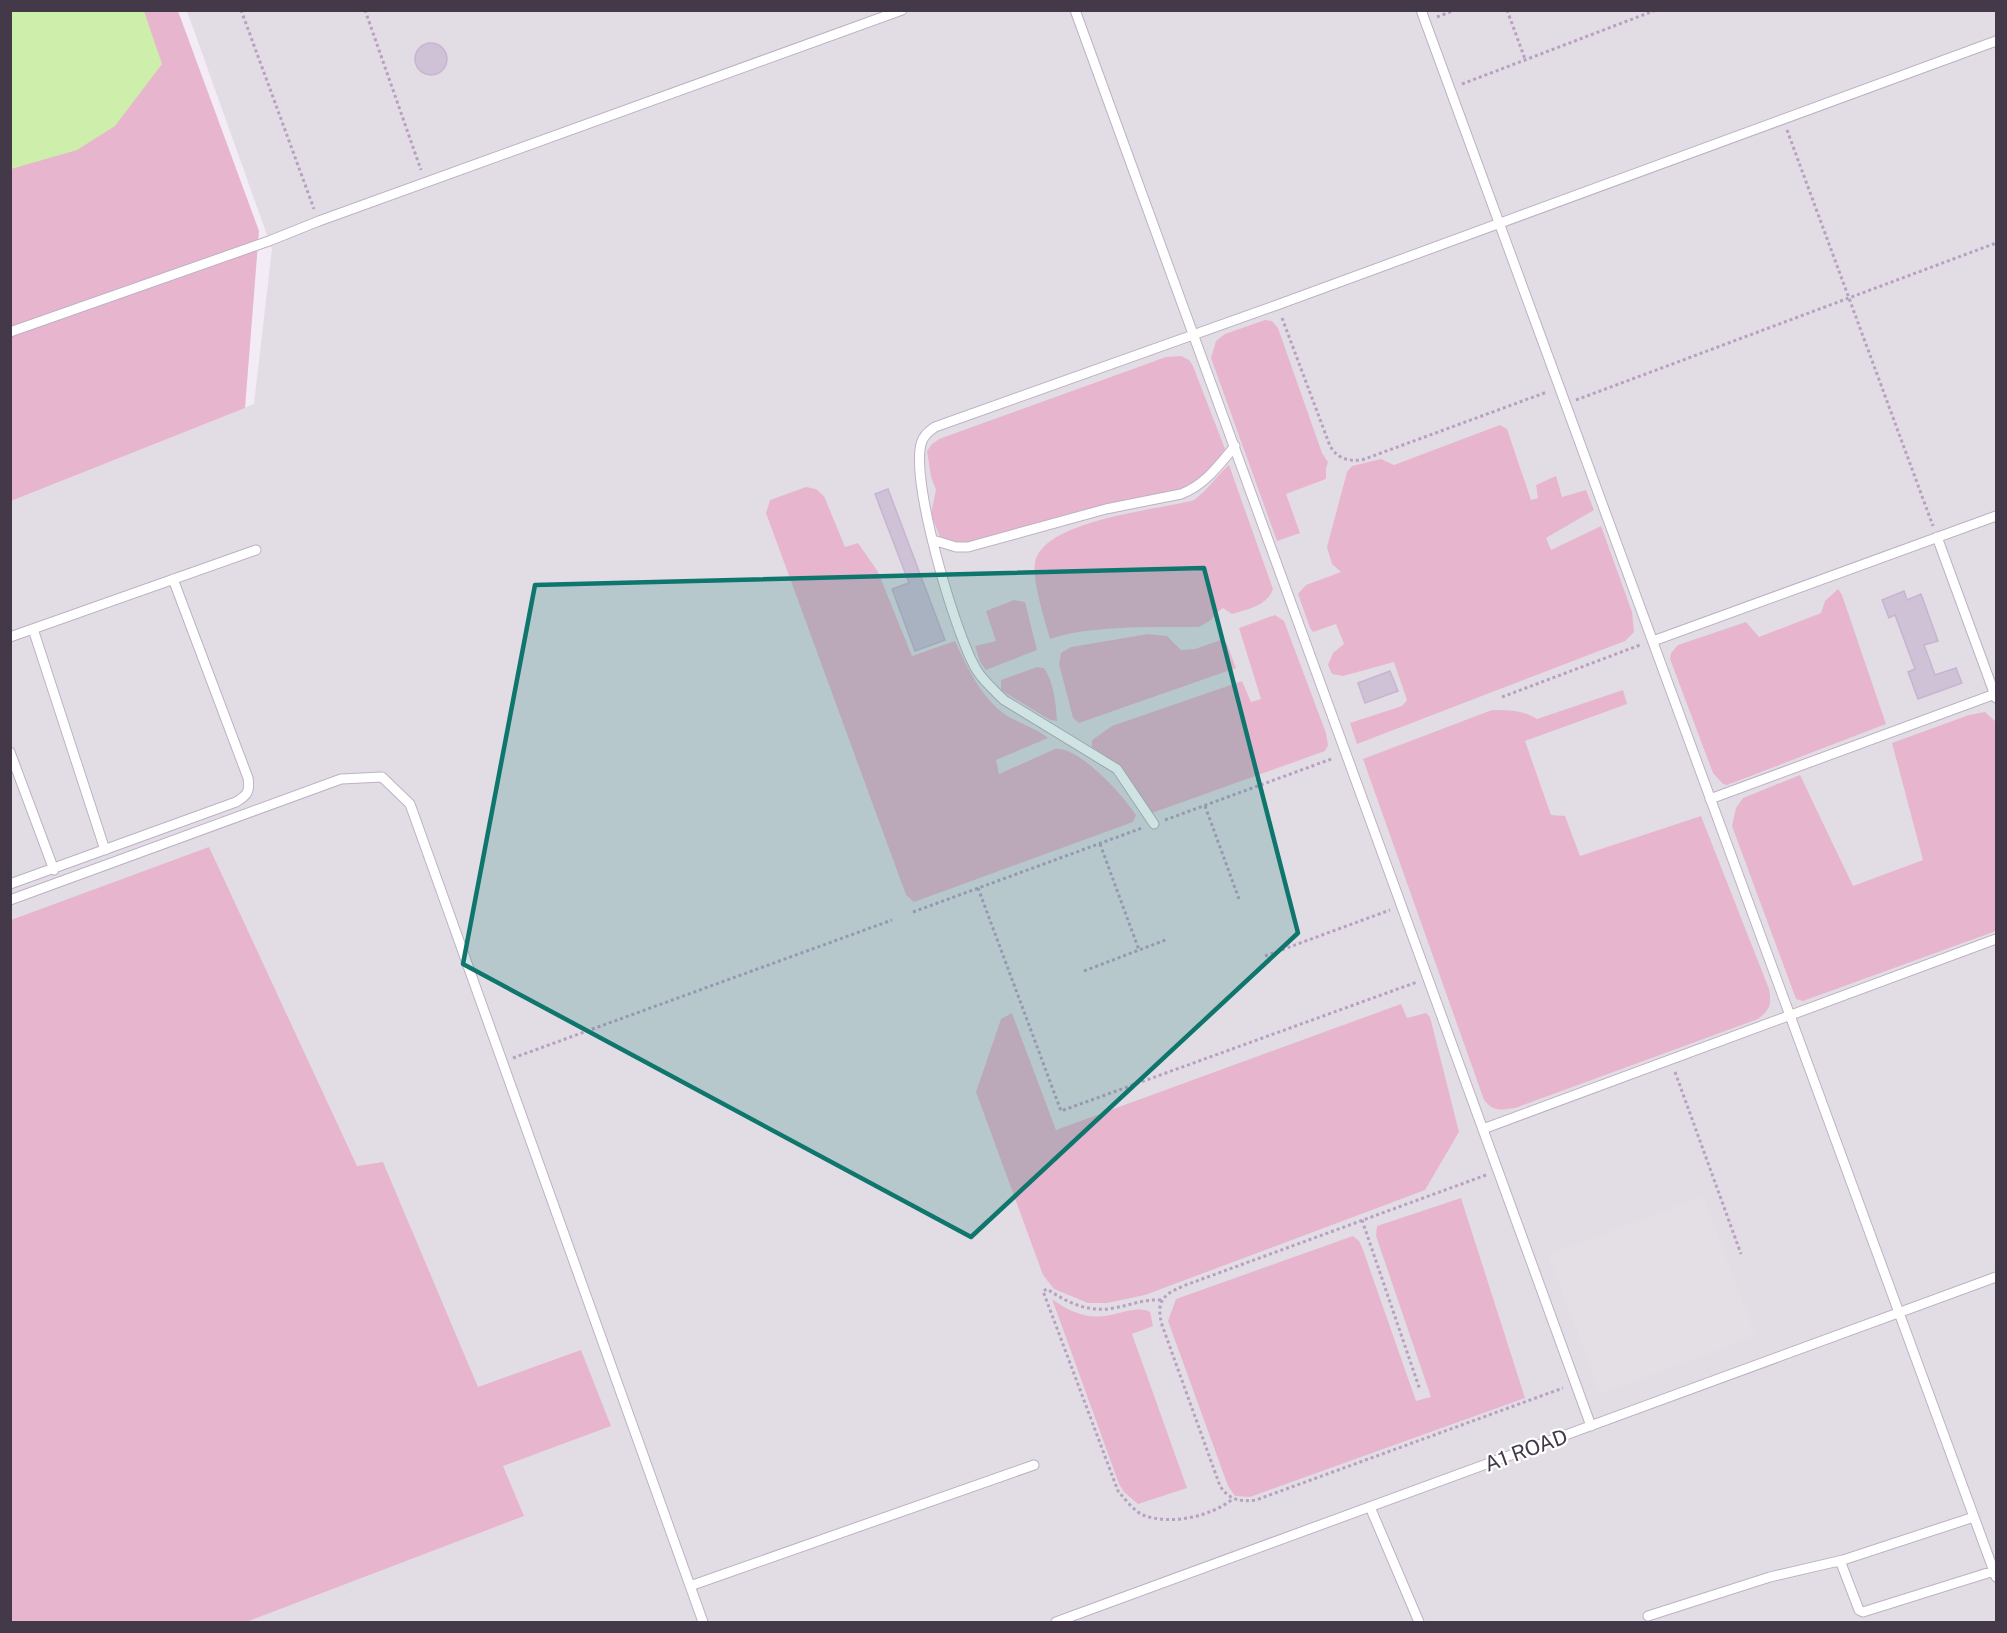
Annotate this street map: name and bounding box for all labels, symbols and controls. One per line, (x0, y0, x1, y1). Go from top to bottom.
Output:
street label: A1 ROAD (1481, 1423, 1571, 1477)

